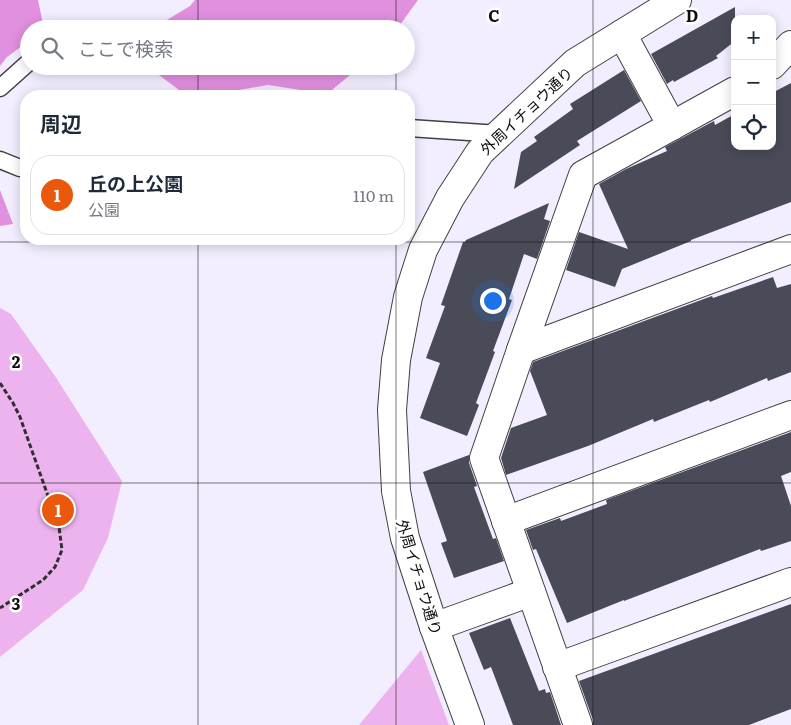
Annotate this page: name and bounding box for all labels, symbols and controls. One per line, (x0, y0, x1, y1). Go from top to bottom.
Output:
text: C (488, 3, 500, 27)
text: D (686, 3, 698, 27)
map controls (731, 15, 776, 150)
button: + (731, 15, 776, 60)
search box (20, 20, 415, 75)
icon: search (38, 34, 66, 62)
text: ここで検索 (78, 34, 173, 62)
button: − (731, 60, 776, 105)
street label: 外周イチョウ通り (474, 61, 578, 159)
button: locate (731, 105, 776, 150)
text: 周辺 (40, 107, 82, 138)
text: 丘の上公園 (88, 169, 183, 197)
text: 1 (54, 183, 60, 207)
text: 110 m (353, 183, 394, 207)
text: 公園 (88, 197, 120, 221)
your location (480, 288, 506, 314)
text: 2 (12, 349, 21, 373)
pin: 1 (42, 491, 74, 529)
street label: 外周イチョウ通り (391, 516, 449, 638)
text: 3 (12, 591, 21, 615)

